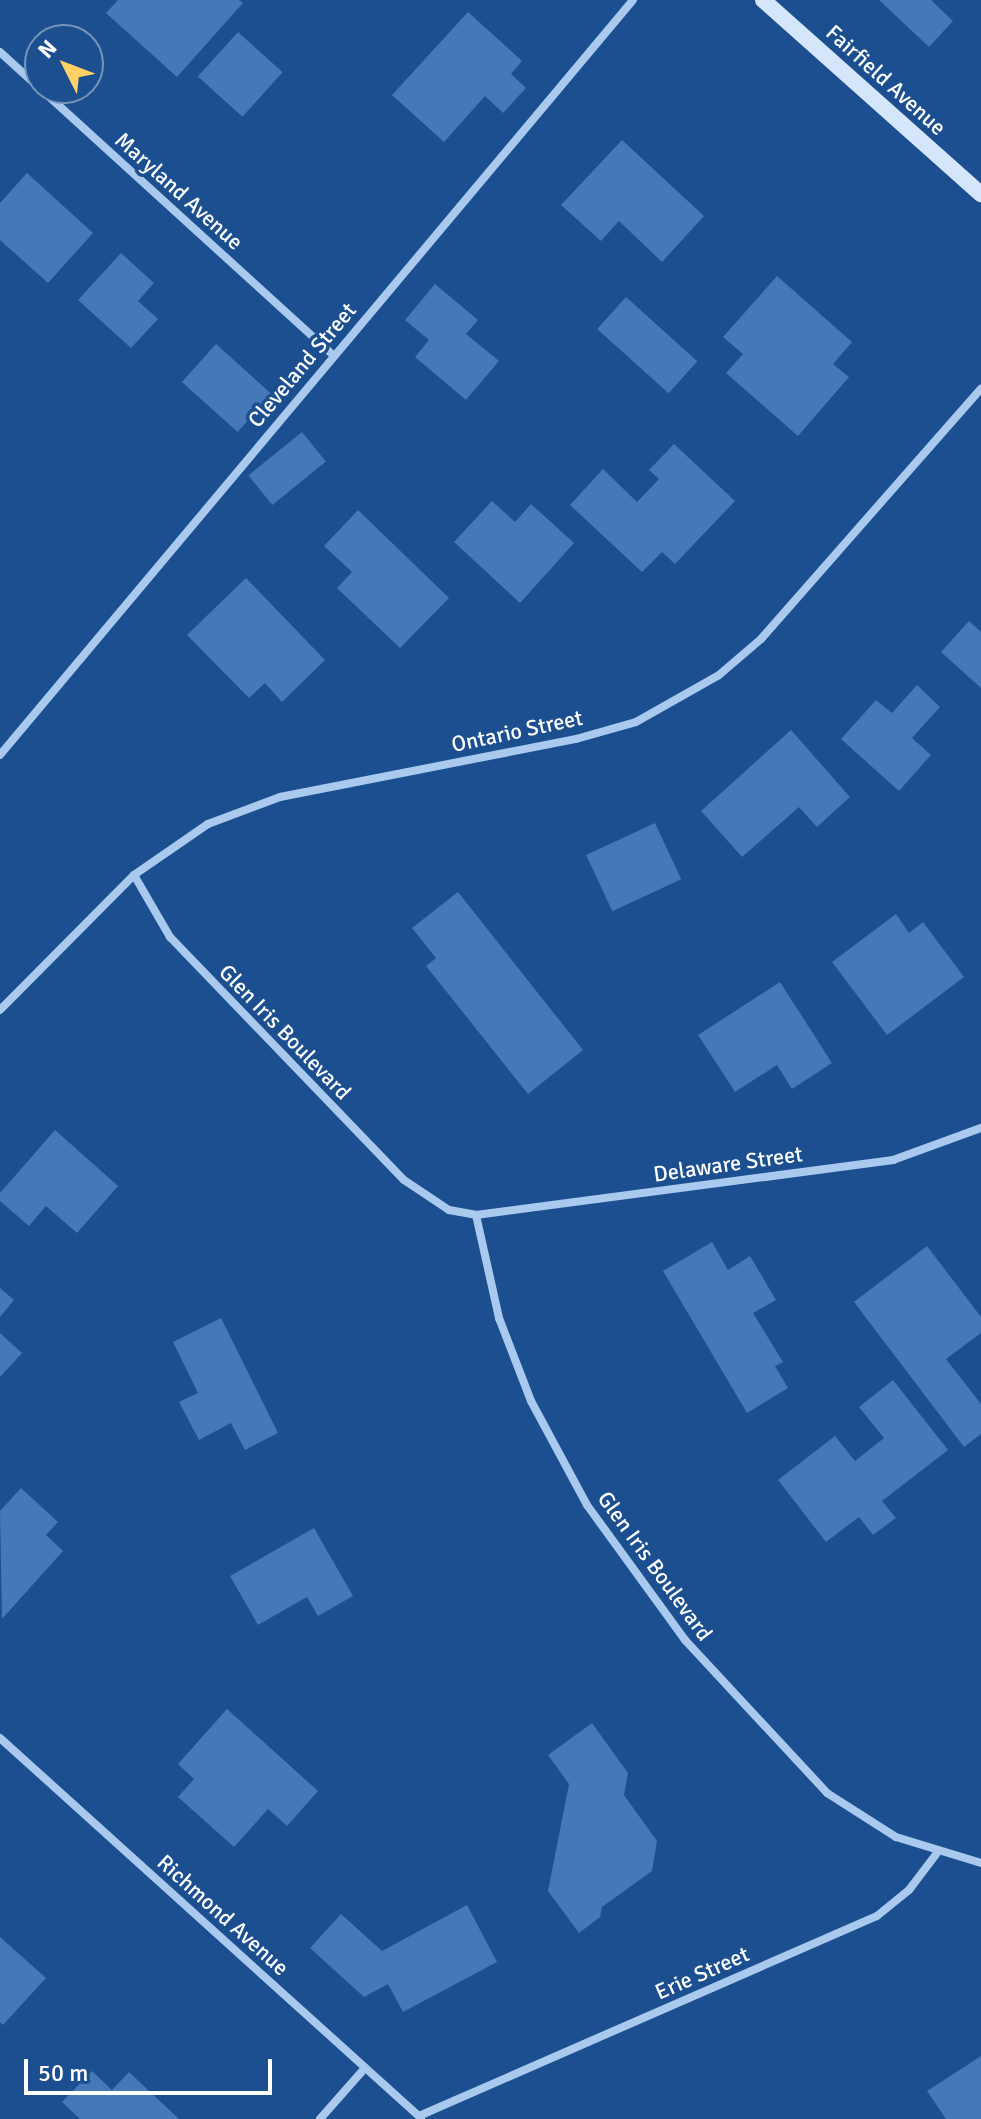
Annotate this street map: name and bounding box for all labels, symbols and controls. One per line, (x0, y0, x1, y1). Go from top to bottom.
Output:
street label: Fairfield Avenue (821, 19, 951, 141)
north arrow (24, 24, 104, 104)
text: N (32, 34, 62, 64)
street label: Maryland Avenue (110, 127, 248, 255)
street label: Cleveland Street (242, 297, 362, 433)
street label: Ontario Street (449, 704, 585, 758)
street label: Glen Iris Boulevard (214, 959, 356, 1105)
street label: Delaware Street (652, 1140, 804, 1188)
street label: Glen Iris Boulevard (592, 1486, 718, 1646)
street label: Richmond Avenue (152, 1849, 294, 1981)
street label: Erie Street (651, 1941, 753, 2005)
scale bar (28, 2043, 276, 2093)
text: 50 m (38, 2058, 88, 2088)

